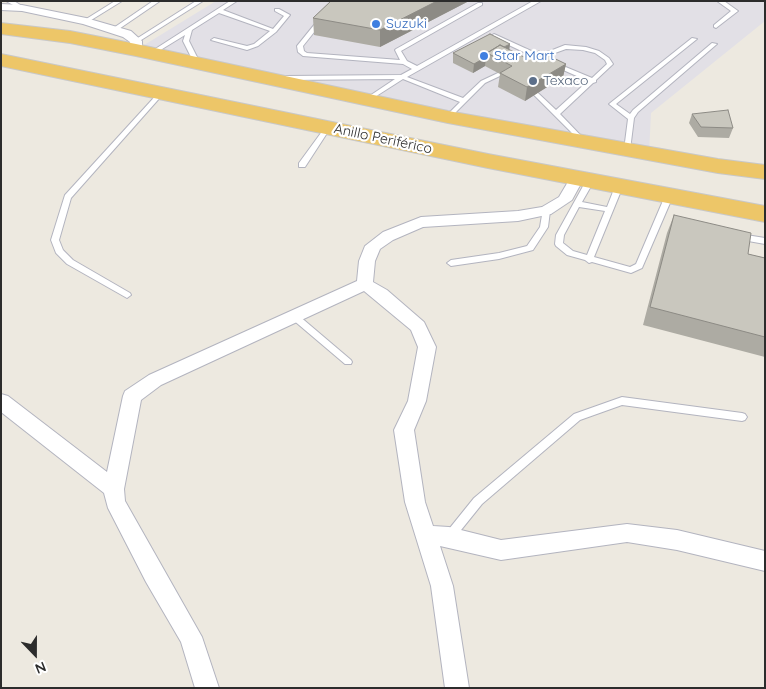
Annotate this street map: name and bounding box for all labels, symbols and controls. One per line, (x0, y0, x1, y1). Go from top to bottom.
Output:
place label: Suzuki (386, 16, 427, 32)
marker: Suzuki (370, 18, 382, 30)
place label: Star Mart (494, 48, 555, 64)
marker: Star Mart (478, 50, 490, 62)
place label: Texaco (543, 73, 589, 89)
marker: Texaco (527, 75, 539, 87)
street label: Anillo Periférico (332, 120, 434, 158)
north arrow (10, 629, 60, 679)
text: N (32, 658, 49, 678)

